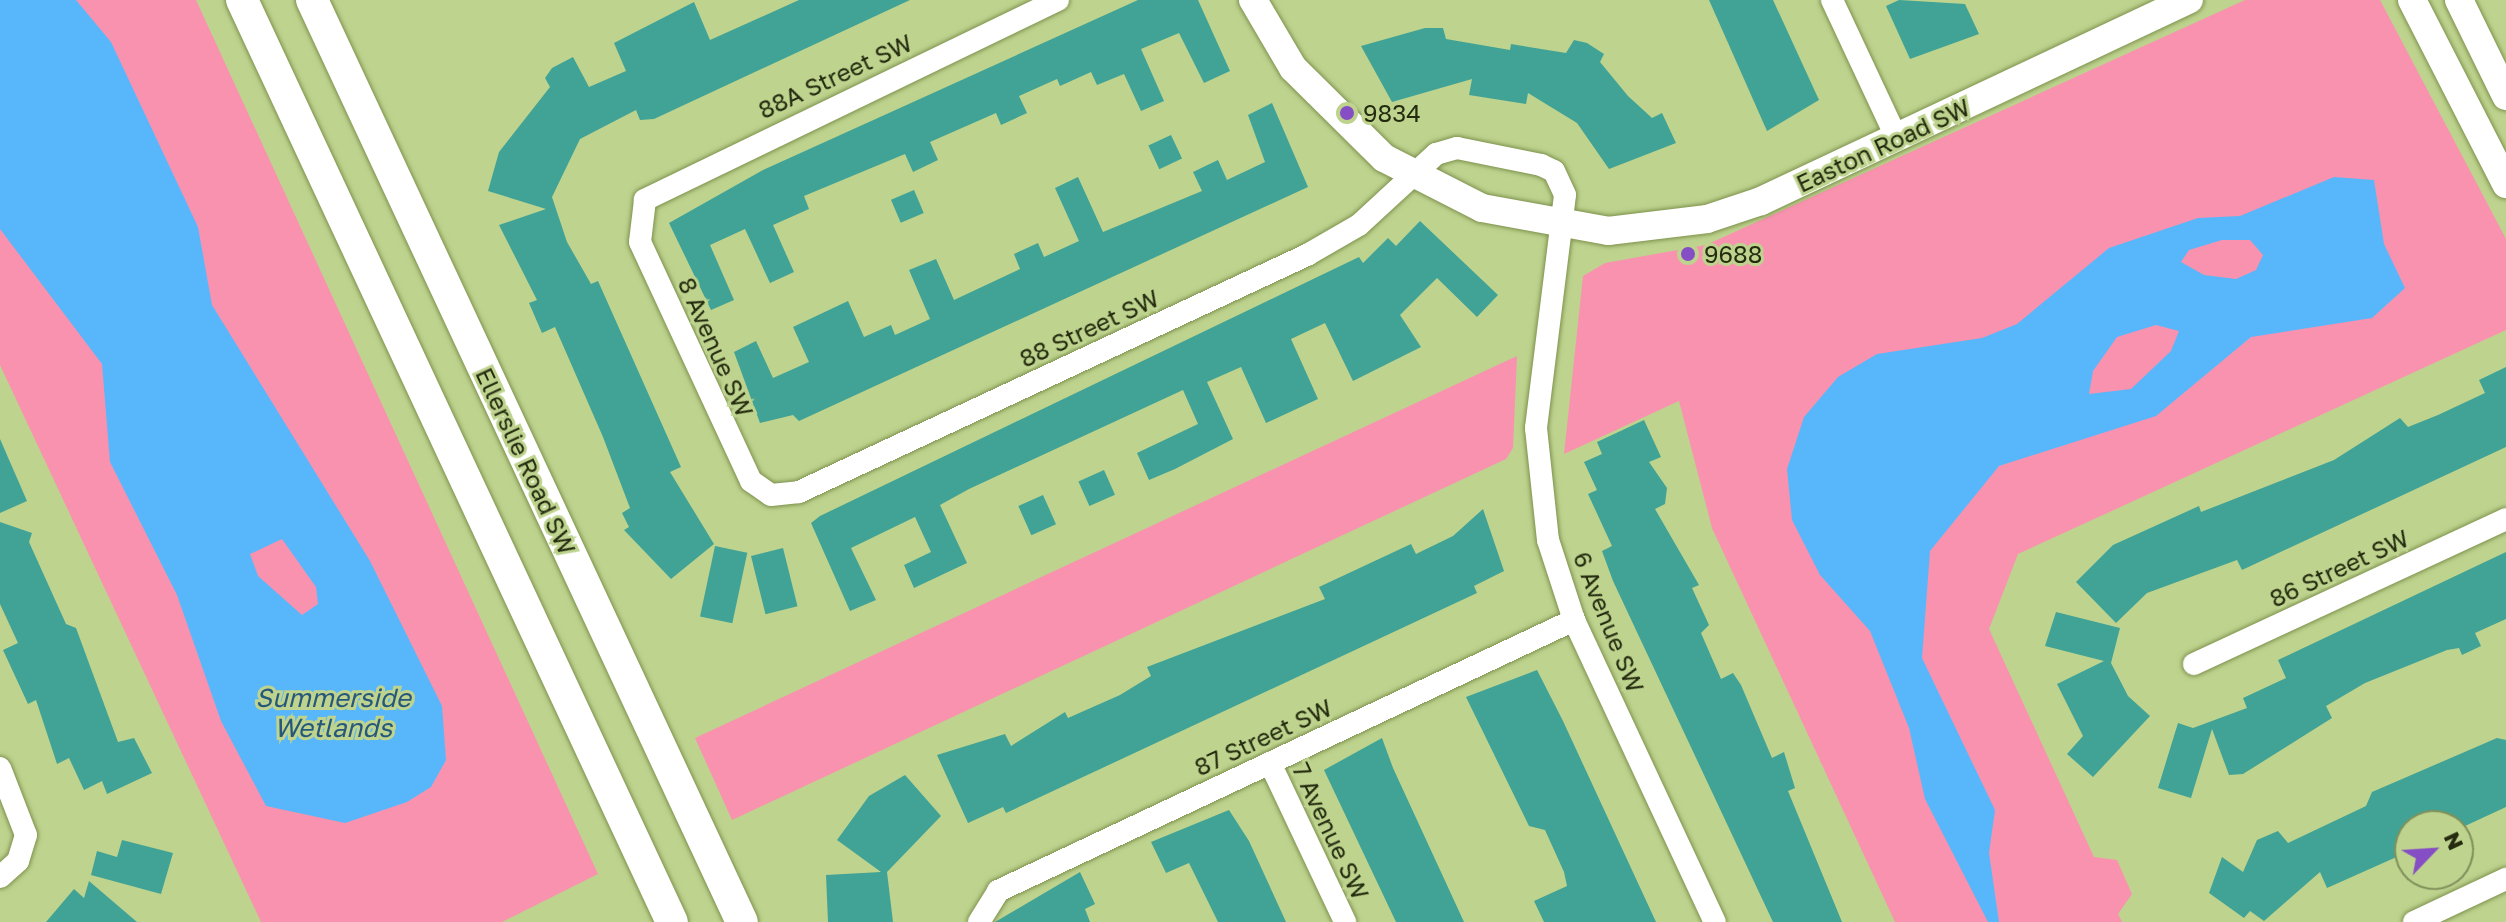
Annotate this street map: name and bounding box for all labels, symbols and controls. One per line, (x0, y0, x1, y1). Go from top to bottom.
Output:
street label: 88A Street SW (753, 28, 917, 124)
street label: Easton Road SW (1792, 92, 1974, 198)
place label: 9834 (1363, 99, 1421, 127)
marker: 9834 (1338, 104, 1356, 122)
place label: 9688 (1704, 240, 1762, 268)
marker: 9688 (1679, 245, 1697, 263)
street label: 8 Avenue SW (672, 273, 760, 421)
street label: 88 Street SW (1015, 283, 1163, 373)
street label: Ellerslie Road SW (470, 363, 582, 559)
street label: 86 Street SW (2265, 523, 2413, 613)
street label: 6 Avenue SW (1568, 547, 1650, 697)
water label: Summerside Wetlands (255, 682, 411, 744)
street label: 87 Street SW (1190, 693, 1336, 781)
street label: 7 Avenue SW (1287, 758, 1375, 904)
north arrow (2394, 810, 2474, 890)
text: N (2439, 827, 2470, 854)

